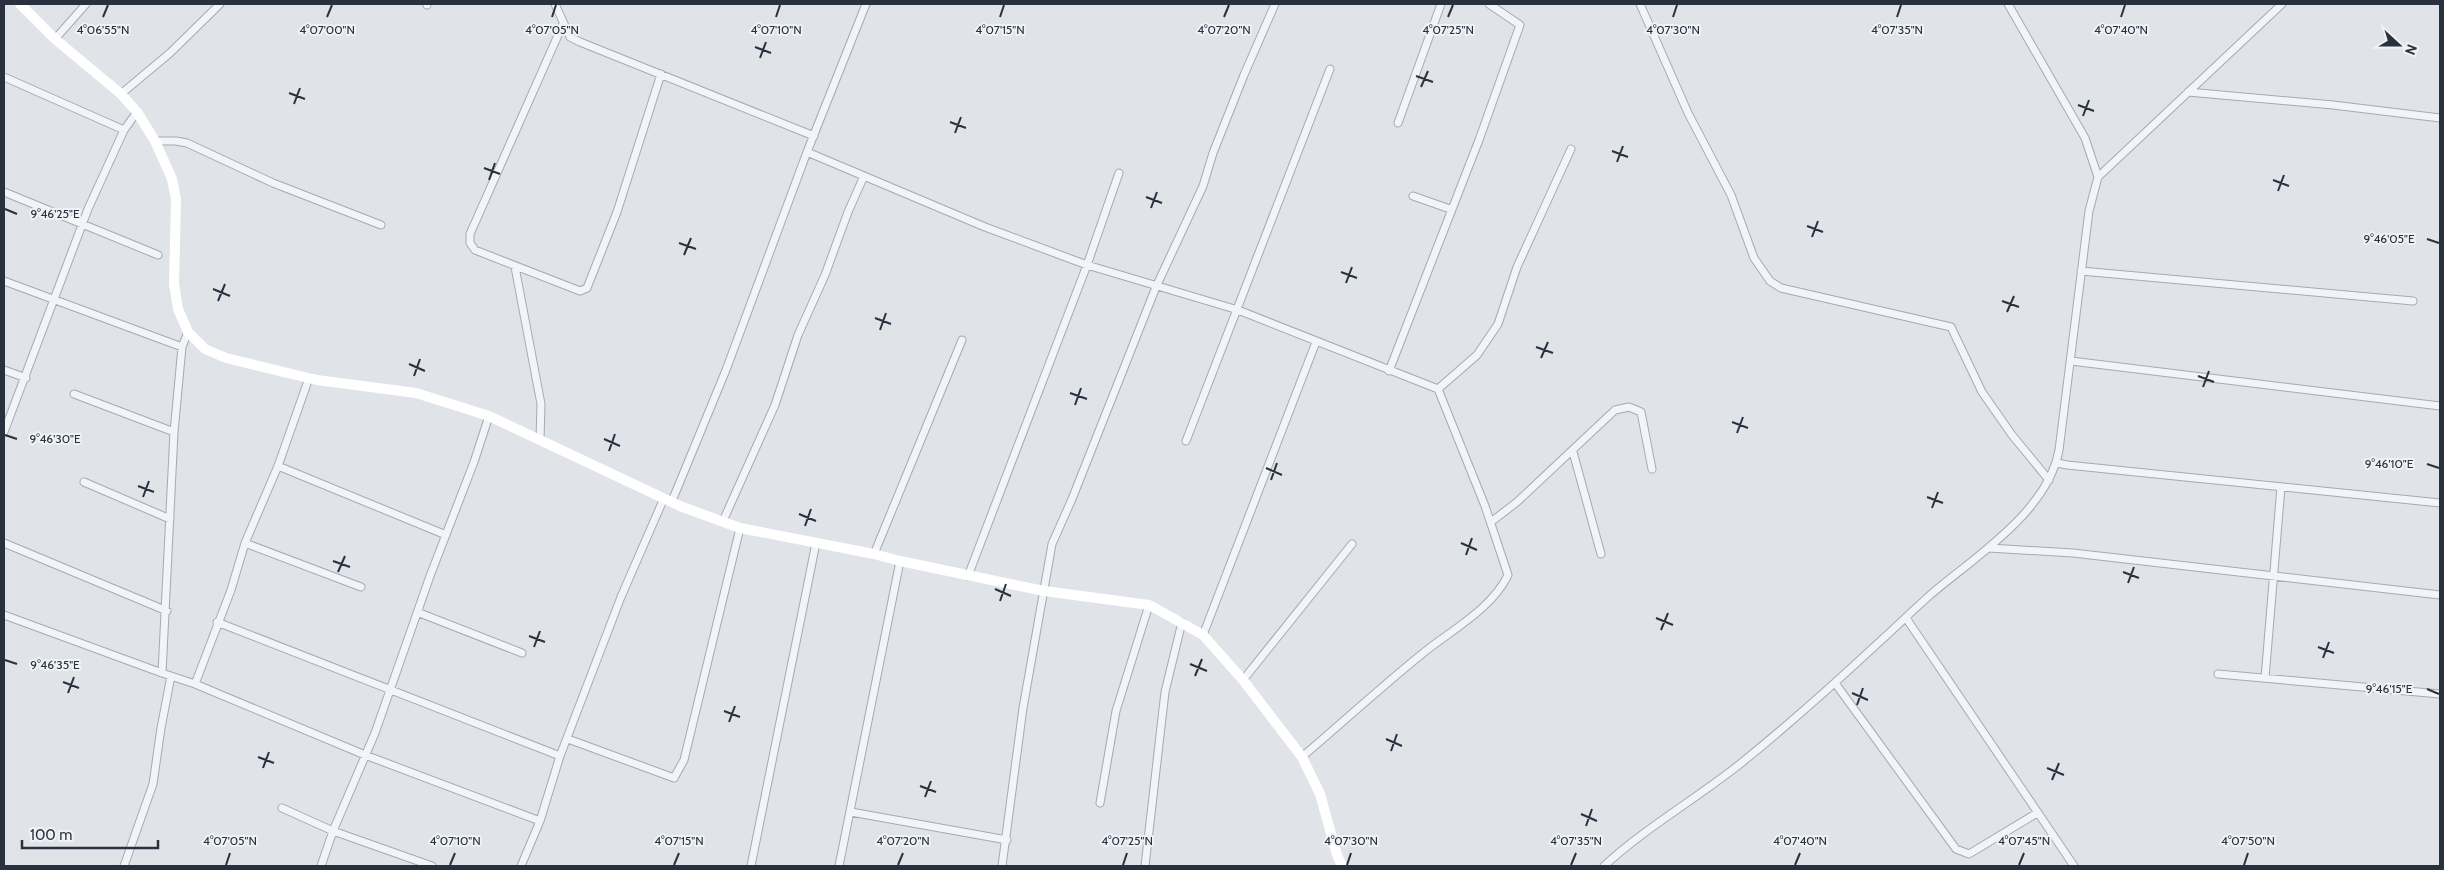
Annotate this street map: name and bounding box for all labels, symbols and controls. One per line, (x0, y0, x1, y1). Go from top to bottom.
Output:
north arrow (2374, 20, 2424, 70)
text: 4°06'55"N (77, 22, 129, 37)
text: 4°07'00"N (299, 22, 355, 37)
text: 4°07'05"N (525, 22, 579, 37)
text: 4°07'10"N (750, 22, 802, 37)
text: 4°07'15"N (975, 22, 1025, 37)
text: 4°07'20"N (1197, 22, 1251, 37)
text: 4°07'25"N (1422, 22, 1474, 37)
text: 4°07'30"N (1646, 22, 1700, 37)
text: 4°07'35"N (1871, 22, 1923, 37)
text: 4°07'40"N (2094, 22, 2148, 37)
text: N (2401, 42, 2421, 58)
text: 9°46'25"E (30, 206, 80, 221)
text: 9°46'05"E (2363, 231, 2415, 246)
text: 9°46'30"E (29, 431, 81, 446)
text: 9°46'10"E (2365, 456, 2414, 471)
text: 9°46'35"E (30, 657, 80, 672)
text: 9°46'15"E (2366, 681, 2413, 696)
scale bar (22, 818, 159, 850)
text: 100 m (30, 826, 72, 844)
text: 4°07'05"N (203, 833, 257, 848)
text: 4°07'10"N (429, 833, 481, 848)
text: 4°07'15"N (654, 833, 704, 848)
text: 4°07'20"N (876, 833, 930, 848)
text: 4°07'25"N (1101, 833, 1153, 848)
text: 4°07'30"N (1324, 833, 1378, 848)
text: 4°07'35"N (1550, 833, 1602, 848)
text: 4°07'40"N (1773, 833, 1827, 848)
text: 4°07'45"N (1998, 833, 2050, 848)
text: 4°07'50"N (2221, 833, 2275, 848)

